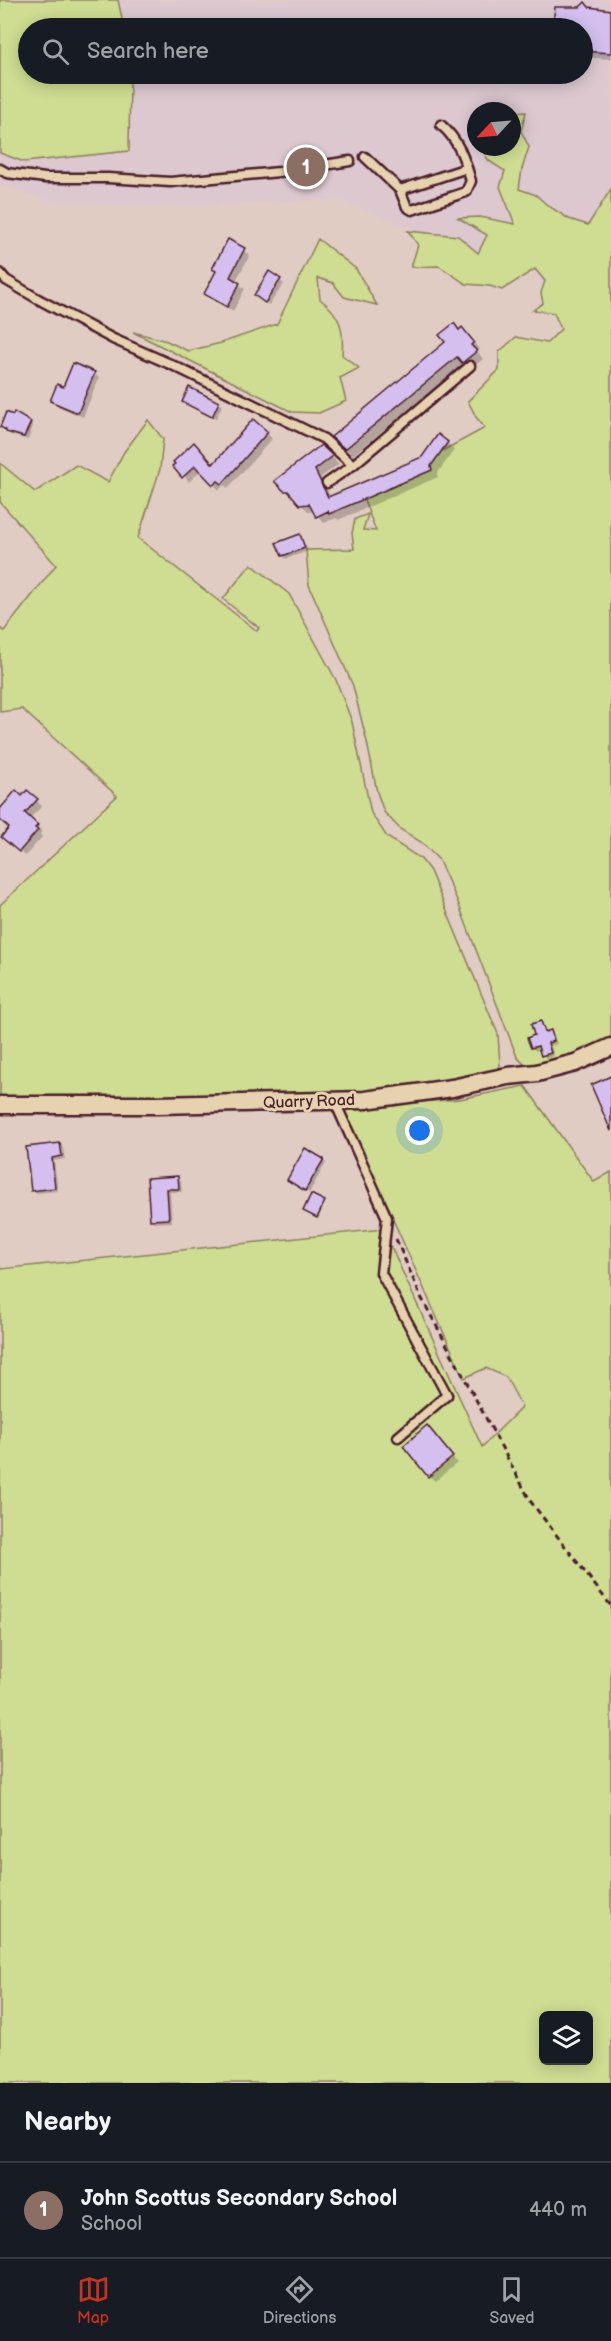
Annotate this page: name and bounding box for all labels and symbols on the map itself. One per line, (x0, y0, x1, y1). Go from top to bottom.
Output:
north arrow (467, 102, 521, 156)
pin: 1 (286, 144, 326, 190)
street label: Quarry Road (263, 1091, 355, 1113)
your location (405, 1116, 434, 1145)

